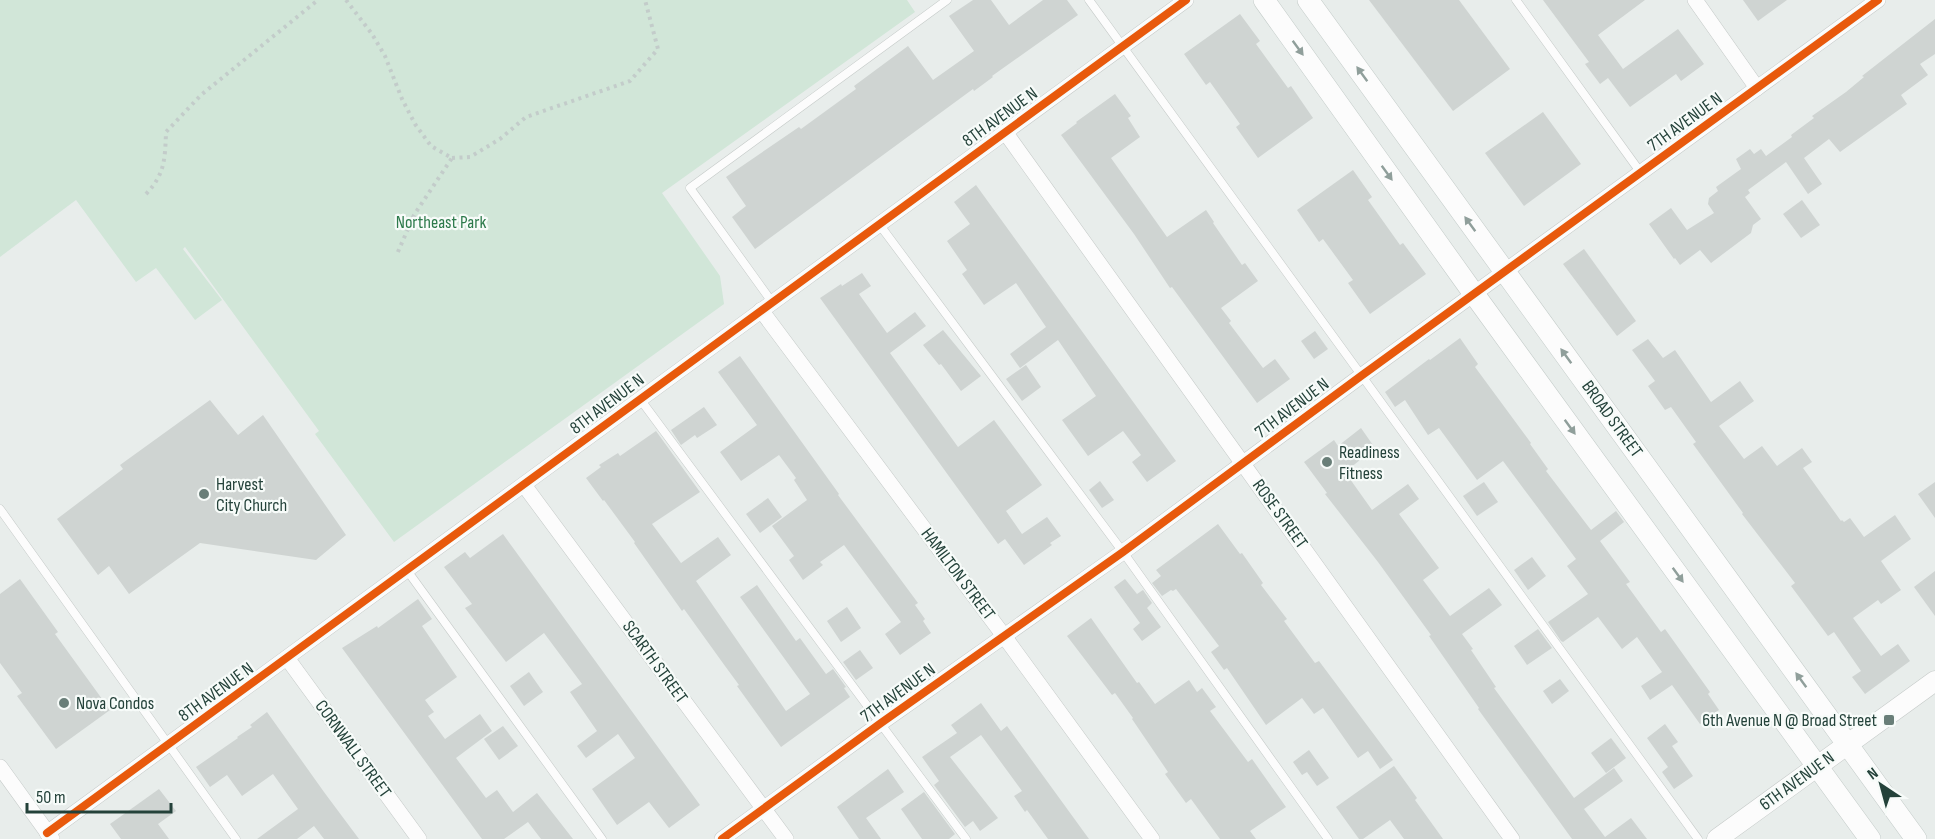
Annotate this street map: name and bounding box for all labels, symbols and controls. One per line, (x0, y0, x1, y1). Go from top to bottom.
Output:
one-way arrow (1292, 39, 1304, 55)
one-way arrow (1356, 66, 1368, 81)
street label: 8TH AVENUE N (958, 83, 1042, 151)
street label: 7TH AVENUE N (1644, 88, 1726, 156)
one-way arrow (1381, 165, 1393, 181)
park label: Northeast Park (396, 212, 486, 233)
one-way arrow (1465, 216, 1477, 231)
one-way arrow (1560, 349, 1572, 365)
street label: 8TH AVENUE N (566, 369, 648, 439)
street label: 7TH AVENUE N (1251, 373, 1333, 443)
street label: BROAD STREET (1577, 377, 1647, 461)
one-way arrow (1564, 418, 1576, 434)
place label: Readiness Fitness (1339, 442, 1400, 484)
marker: Readiness Fitness (1320, 455, 1334, 469)
place label: Harvest City Church (216, 474, 287, 516)
street label: ROSE STREET (1248, 475, 1312, 553)
marker: Harvest City Church (197, 487, 211, 501)
street label: HAMILTON STREET (917, 524, 999, 624)
one-way arrow (1672, 568, 1684, 583)
street label: SCARTH STREET (618, 617, 692, 707)
street label: 8TH AVENUE N (174, 658, 258, 726)
street label: 7TH AVENUE N (857, 659, 939, 727)
one-way arrow (1795, 672, 1807, 688)
place label: Nova Condos (76, 693, 154, 714)
marker: Nova Condos (57, 696, 71, 710)
street label: CORNWALL STREET (311, 696, 395, 802)
place label: 6th Avenue N @ Broad Street (1702, 710, 1878, 731)
marker: 6th Avenue N @ Broad Street (1882, 713, 1896, 727)
street label: 6TH AVENUE N (1756, 747, 1838, 815)
north arrow (1851, 755, 1911, 815)
text: N (1864, 764, 1882, 784)
scale bar (27, 776, 171, 814)
text: 50 m (36, 787, 66, 808)

